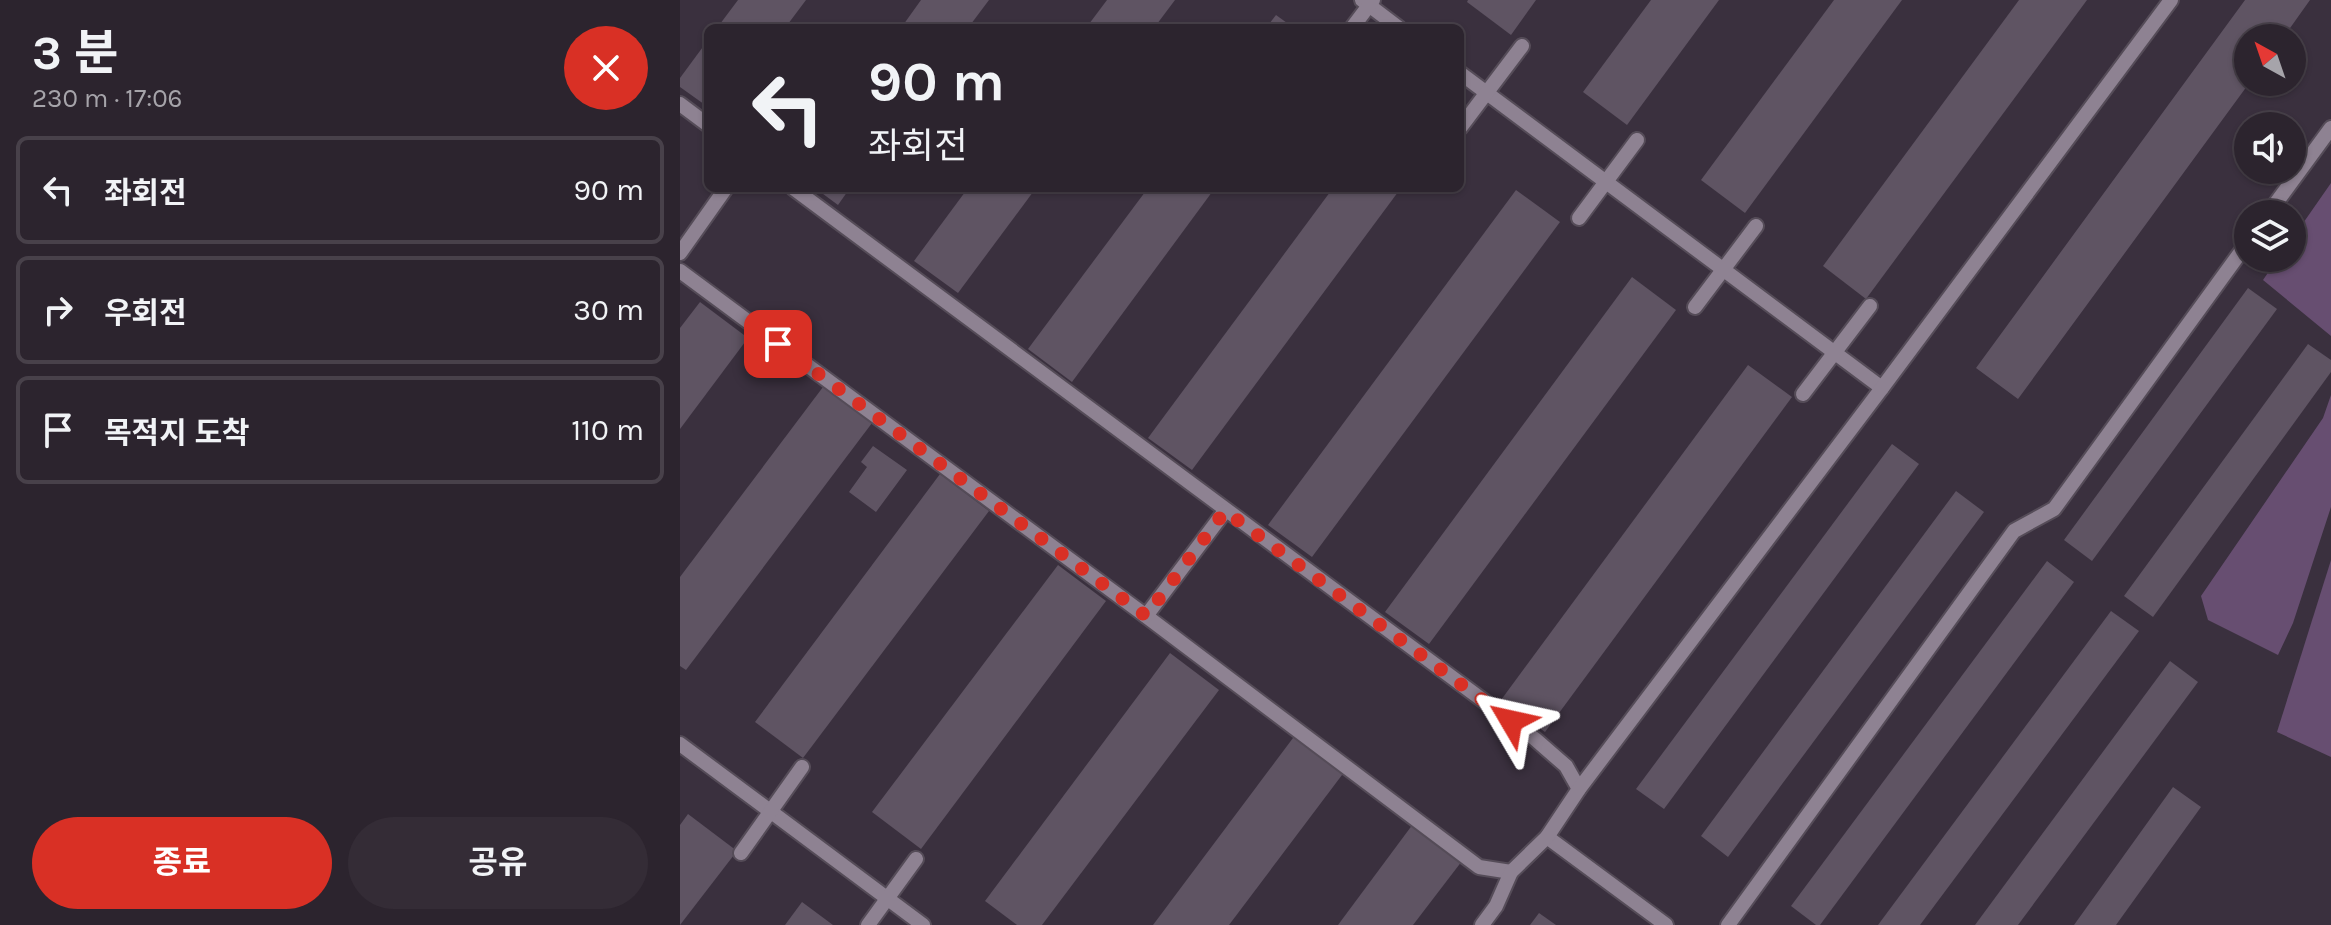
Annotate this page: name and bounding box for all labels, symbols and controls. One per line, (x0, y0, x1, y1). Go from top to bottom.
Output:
north arrow (2234, 24, 2306, 96)
map controls (2234, 24, 2306, 272)
text: 3 분 (32, 25, 118, 81)
button: close (564, 26, 648, 110)
text: 90 m (868, 49, 1005, 114)
icon: left (736, 56, 840, 160)
text: 230 m · 17:06 (32, 83, 182, 114)
button: sound (2234, 112, 2306, 184)
text: 좌회전 (868, 125, 967, 167)
icon: left (36, 168, 80, 212)
text: 90 m (574, 172, 644, 208)
text: 좌회전 (104, 175, 187, 211)
button: layers (2234, 200, 2306, 272)
icon: right (36, 288, 80, 332)
text: 30 m (573, 292, 644, 328)
text: 우회전 (104, 295, 187, 331)
pin (744, 310, 812, 378)
icon: arrive (756, 322, 800, 366)
icon: arrive (36, 408, 80, 452)
text: 110 m (571, 412, 644, 448)
text: 목적지 도착 (104, 415, 250, 451)
position arrow (1469, 679, 1553, 763)
button: 종료 (32, 817, 332, 909)
button: 공유 (348, 817, 648, 909)

